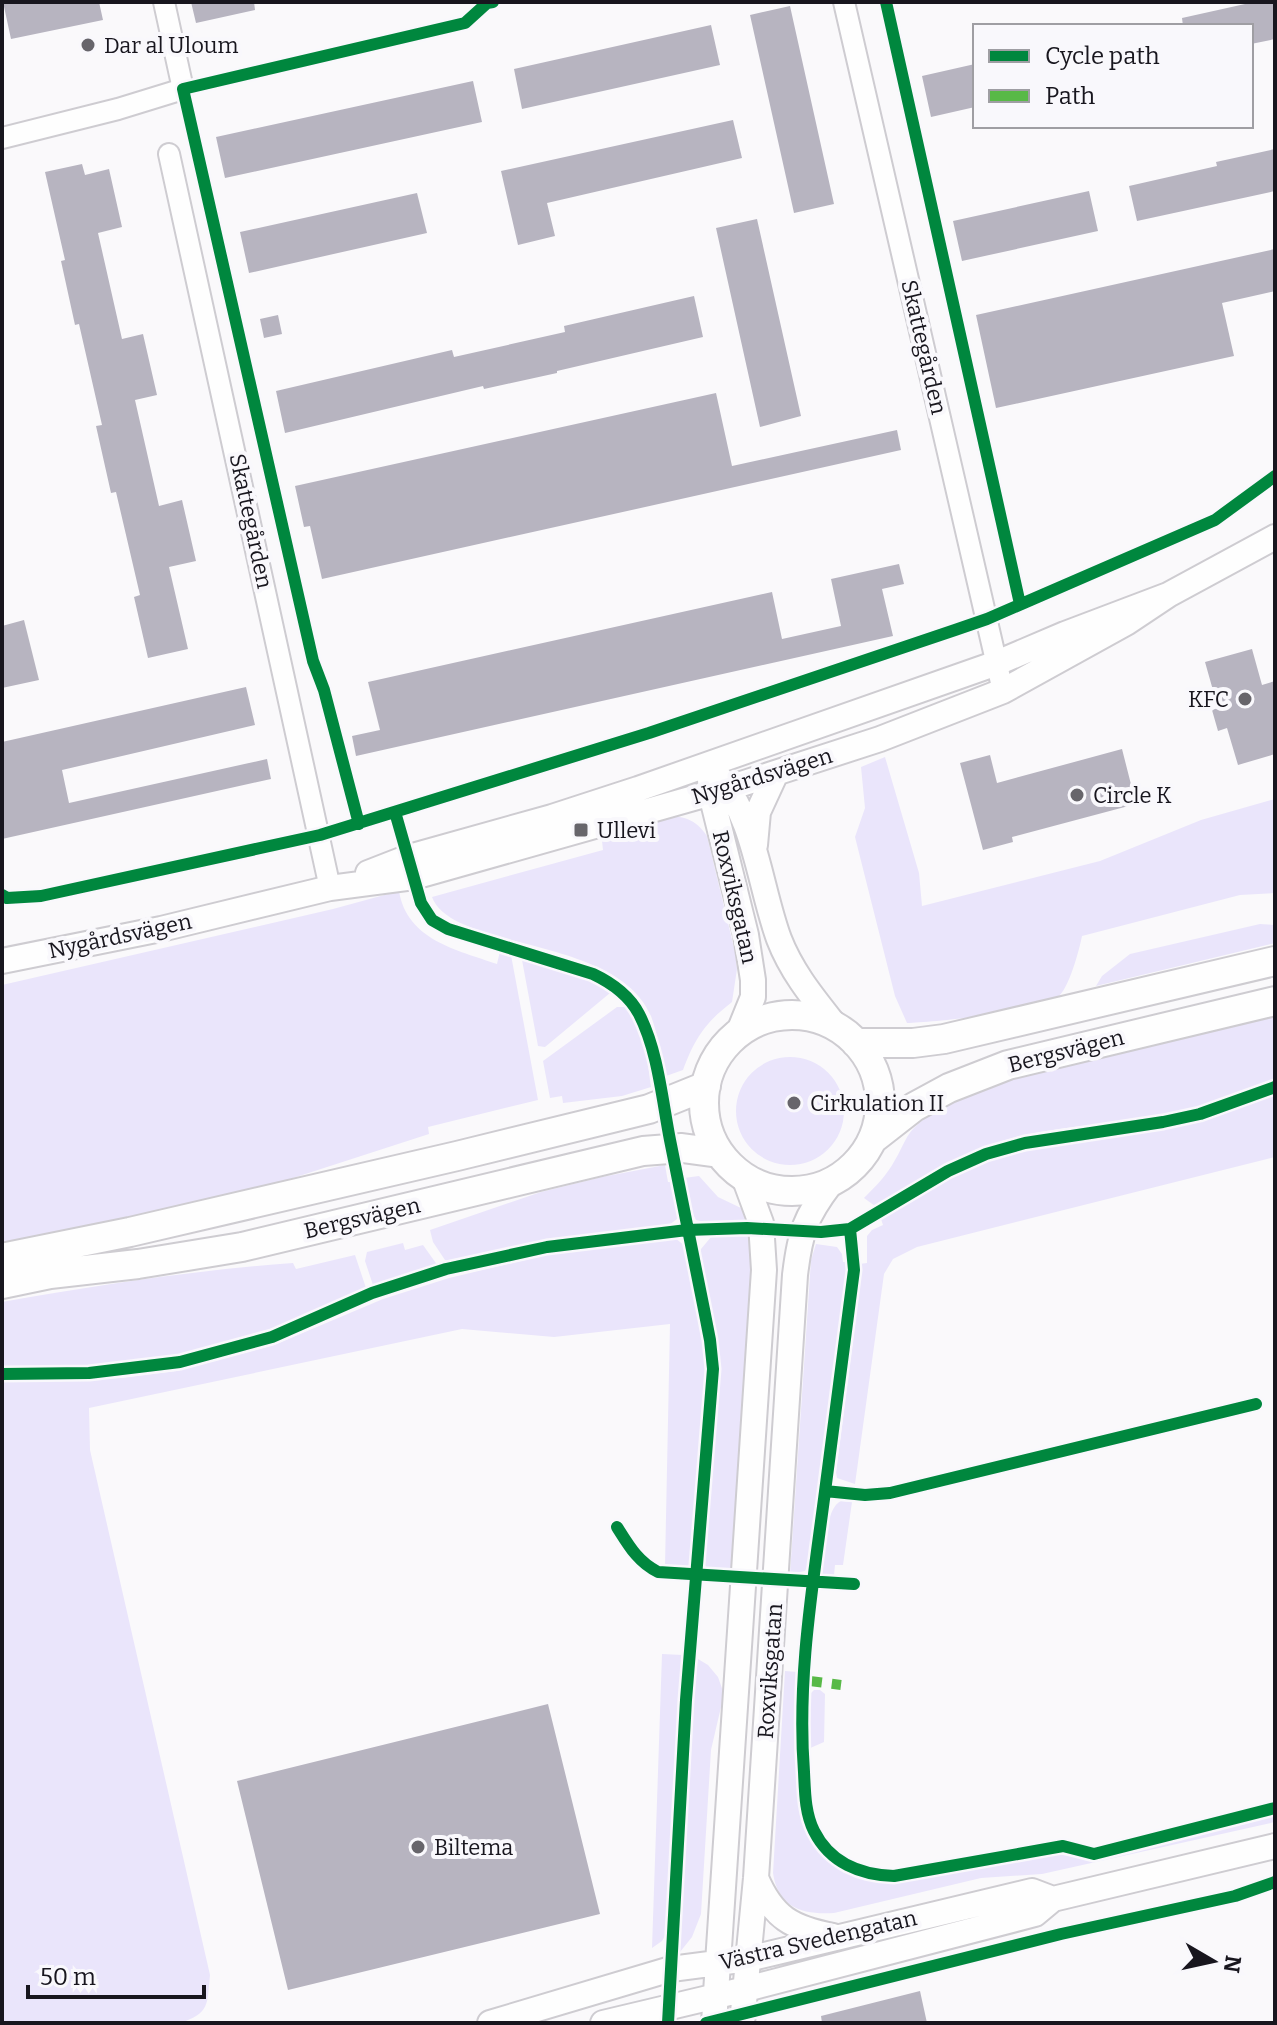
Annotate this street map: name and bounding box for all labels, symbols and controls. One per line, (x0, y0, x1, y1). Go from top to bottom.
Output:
legend (973, 24, 1253, 128)
place label: Dar al Uloum (104, 32, 238, 59)
marker: Dar al Uloum (79, 36, 97, 54)
text: Cycle path (1045, 42, 1160, 70)
text: Path (1045, 82, 1095, 110)
street label: Skattegården (895, 277, 953, 417)
street label: Skattegården (224, 451, 278, 591)
place label: KFC (1188, 686, 1229, 713)
marker: KFC (1236, 690, 1254, 708)
street label: Nygårdsvägen (688, 742, 836, 810)
place label: Circle K (1093, 782, 1172, 809)
marker: Circle K (1068, 786, 1086, 804)
place label: Ullevi (597, 817, 656, 844)
marker: Ullevi (572, 821, 590, 839)
street label: Roxviksgatan (707, 828, 763, 966)
street label: Nygårdsvägen (46, 908, 194, 964)
street label: Bergsvägen (1005, 1024, 1127, 1078)
place label: Cirkulation II (810, 1090, 944, 1117)
marker: Cirkulation II (785, 1094, 803, 1112)
street label: Bergsvägen (301, 1191, 423, 1244)
street label: Roxviksgatan (752, 1602, 788, 1740)
place label: Biltema (434, 1834, 513, 1861)
marker: Biltema (409, 1838, 427, 1856)
street label: Västra Svedengatan (717, 1904, 919, 1976)
north arrow (1173, 1921, 1253, 2001)
scale bar (28, 1949, 204, 1999)
text: N (1218, 1954, 1247, 1975)
text: 50 m (40, 1963, 96, 1991)

